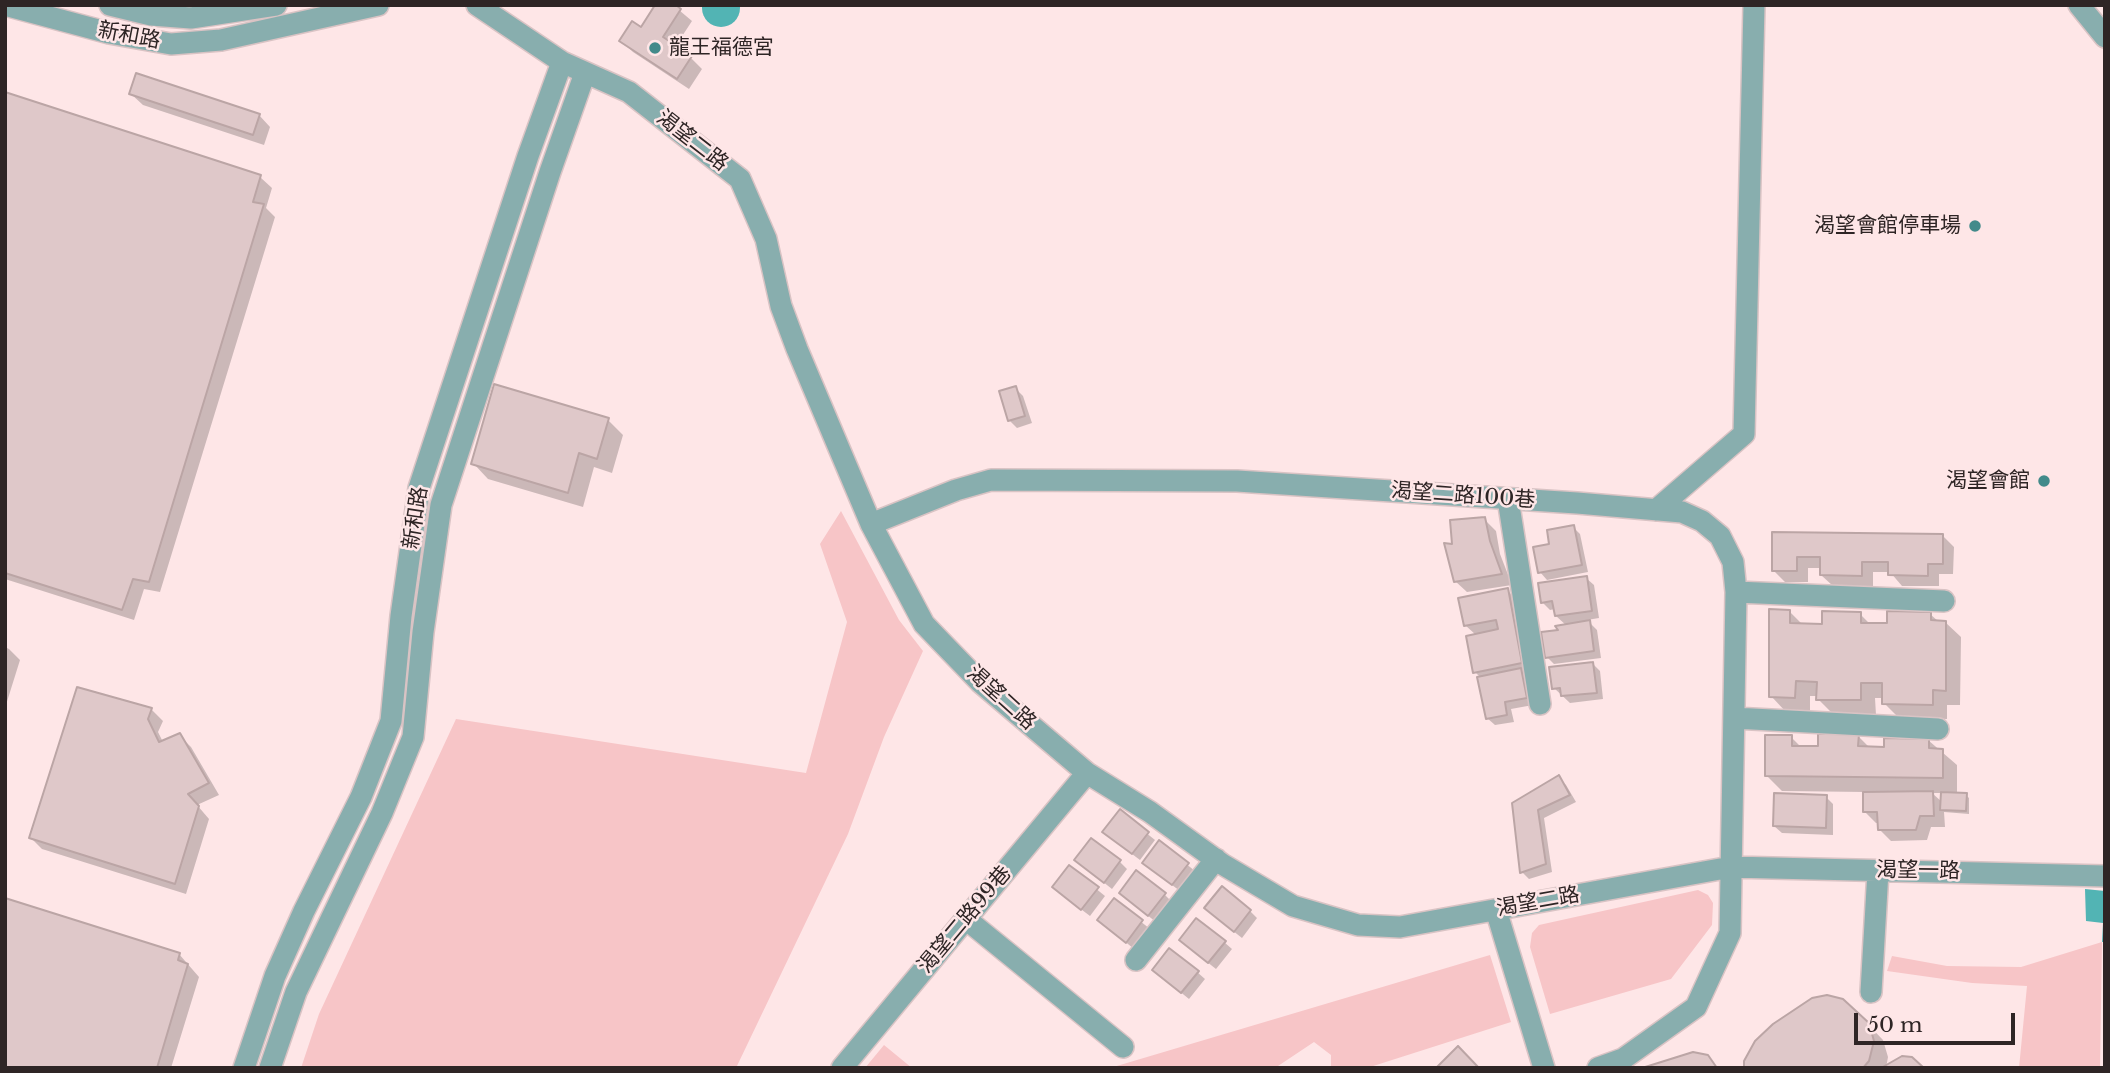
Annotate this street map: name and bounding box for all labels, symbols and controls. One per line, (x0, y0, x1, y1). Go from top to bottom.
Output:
street label: 新和路 (96, 18, 162, 54)
place label: 龍王福德宮 (669, 35, 774, 61)
marker: 龍王福德宮 (647, 40, 663, 56)
street label: 渴望二路 (651, 105, 733, 177)
place label: 渴望會館停車場 (1814, 213, 1961, 239)
marker: 渴望會館停車場 (1967, 218, 1983, 234)
place label: 渴望會館 (1946, 468, 2030, 494)
marker: 渴望會館 (2036, 473, 2052, 489)
street label: 渴望二路100巷 (1390, 478, 1536, 514)
street label: 新和路 (399, 485, 433, 551)
street label: 渴望二路 (961, 661, 1041, 735)
street label: 渴望一路 (1876, 858, 1960, 884)
street label: 渴望二路99巷 (913, 861, 1017, 979)
street label: 渴望二路 (1494, 882, 1582, 922)
scale bar (1858, 1000, 2019, 1044)
text: 50 m (1867, 1012, 1922, 1038)

